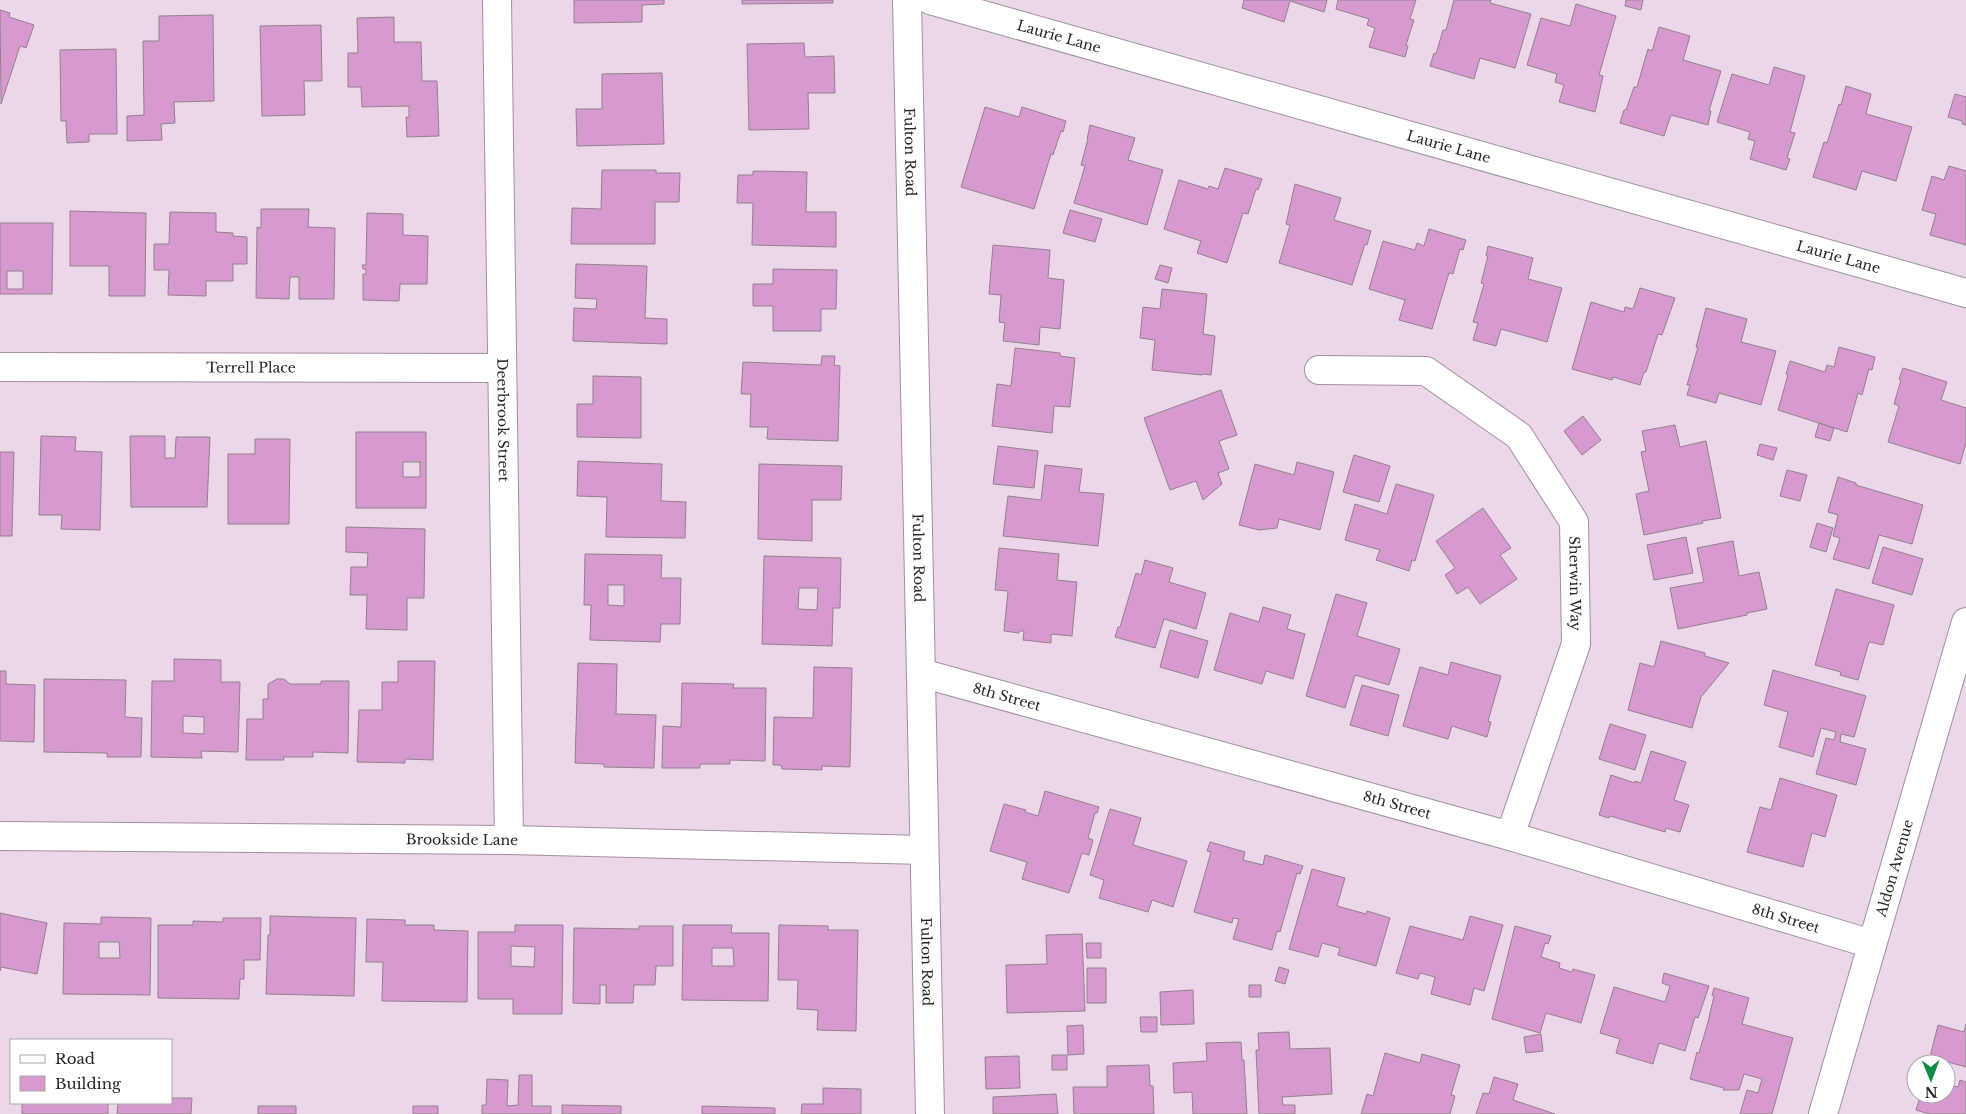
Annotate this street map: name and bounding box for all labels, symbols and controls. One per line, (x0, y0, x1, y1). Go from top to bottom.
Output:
street label: Laurie Lane (1015, 16, 1103, 57)
street label: Fulton Road (900, 107, 920, 197)
street label: Laurie Lane (1405, 126, 1493, 167)
street label: Laurie Lane (1794, 236, 1882, 277)
street label: Terrell Place (206, 358, 296, 377)
street label: Deerbrook Street (493, 358, 513, 483)
street label: Fulton Road (909, 513, 928, 603)
street label: Sherwin Way (1565, 536, 1585, 631)
street label: 8th Street (971, 679, 1043, 715)
street label: 8th Street (1361, 787, 1434, 823)
street label: Aldon Avenue (1872, 817, 1917, 920)
street label: Brookside Lane (406, 830, 518, 849)
street label: 8th Street (1750, 900, 1822, 937)
street label: Fulton Road (917, 917, 937, 1007)
legend (10, 1039, 172, 1104)
text: Road (55, 1049, 95, 1068)
north arrow (1906, 1054, 1956, 1104)
text: Building (55, 1074, 122, 1093)
text: N (1924, 1083, 1938, 1101)

